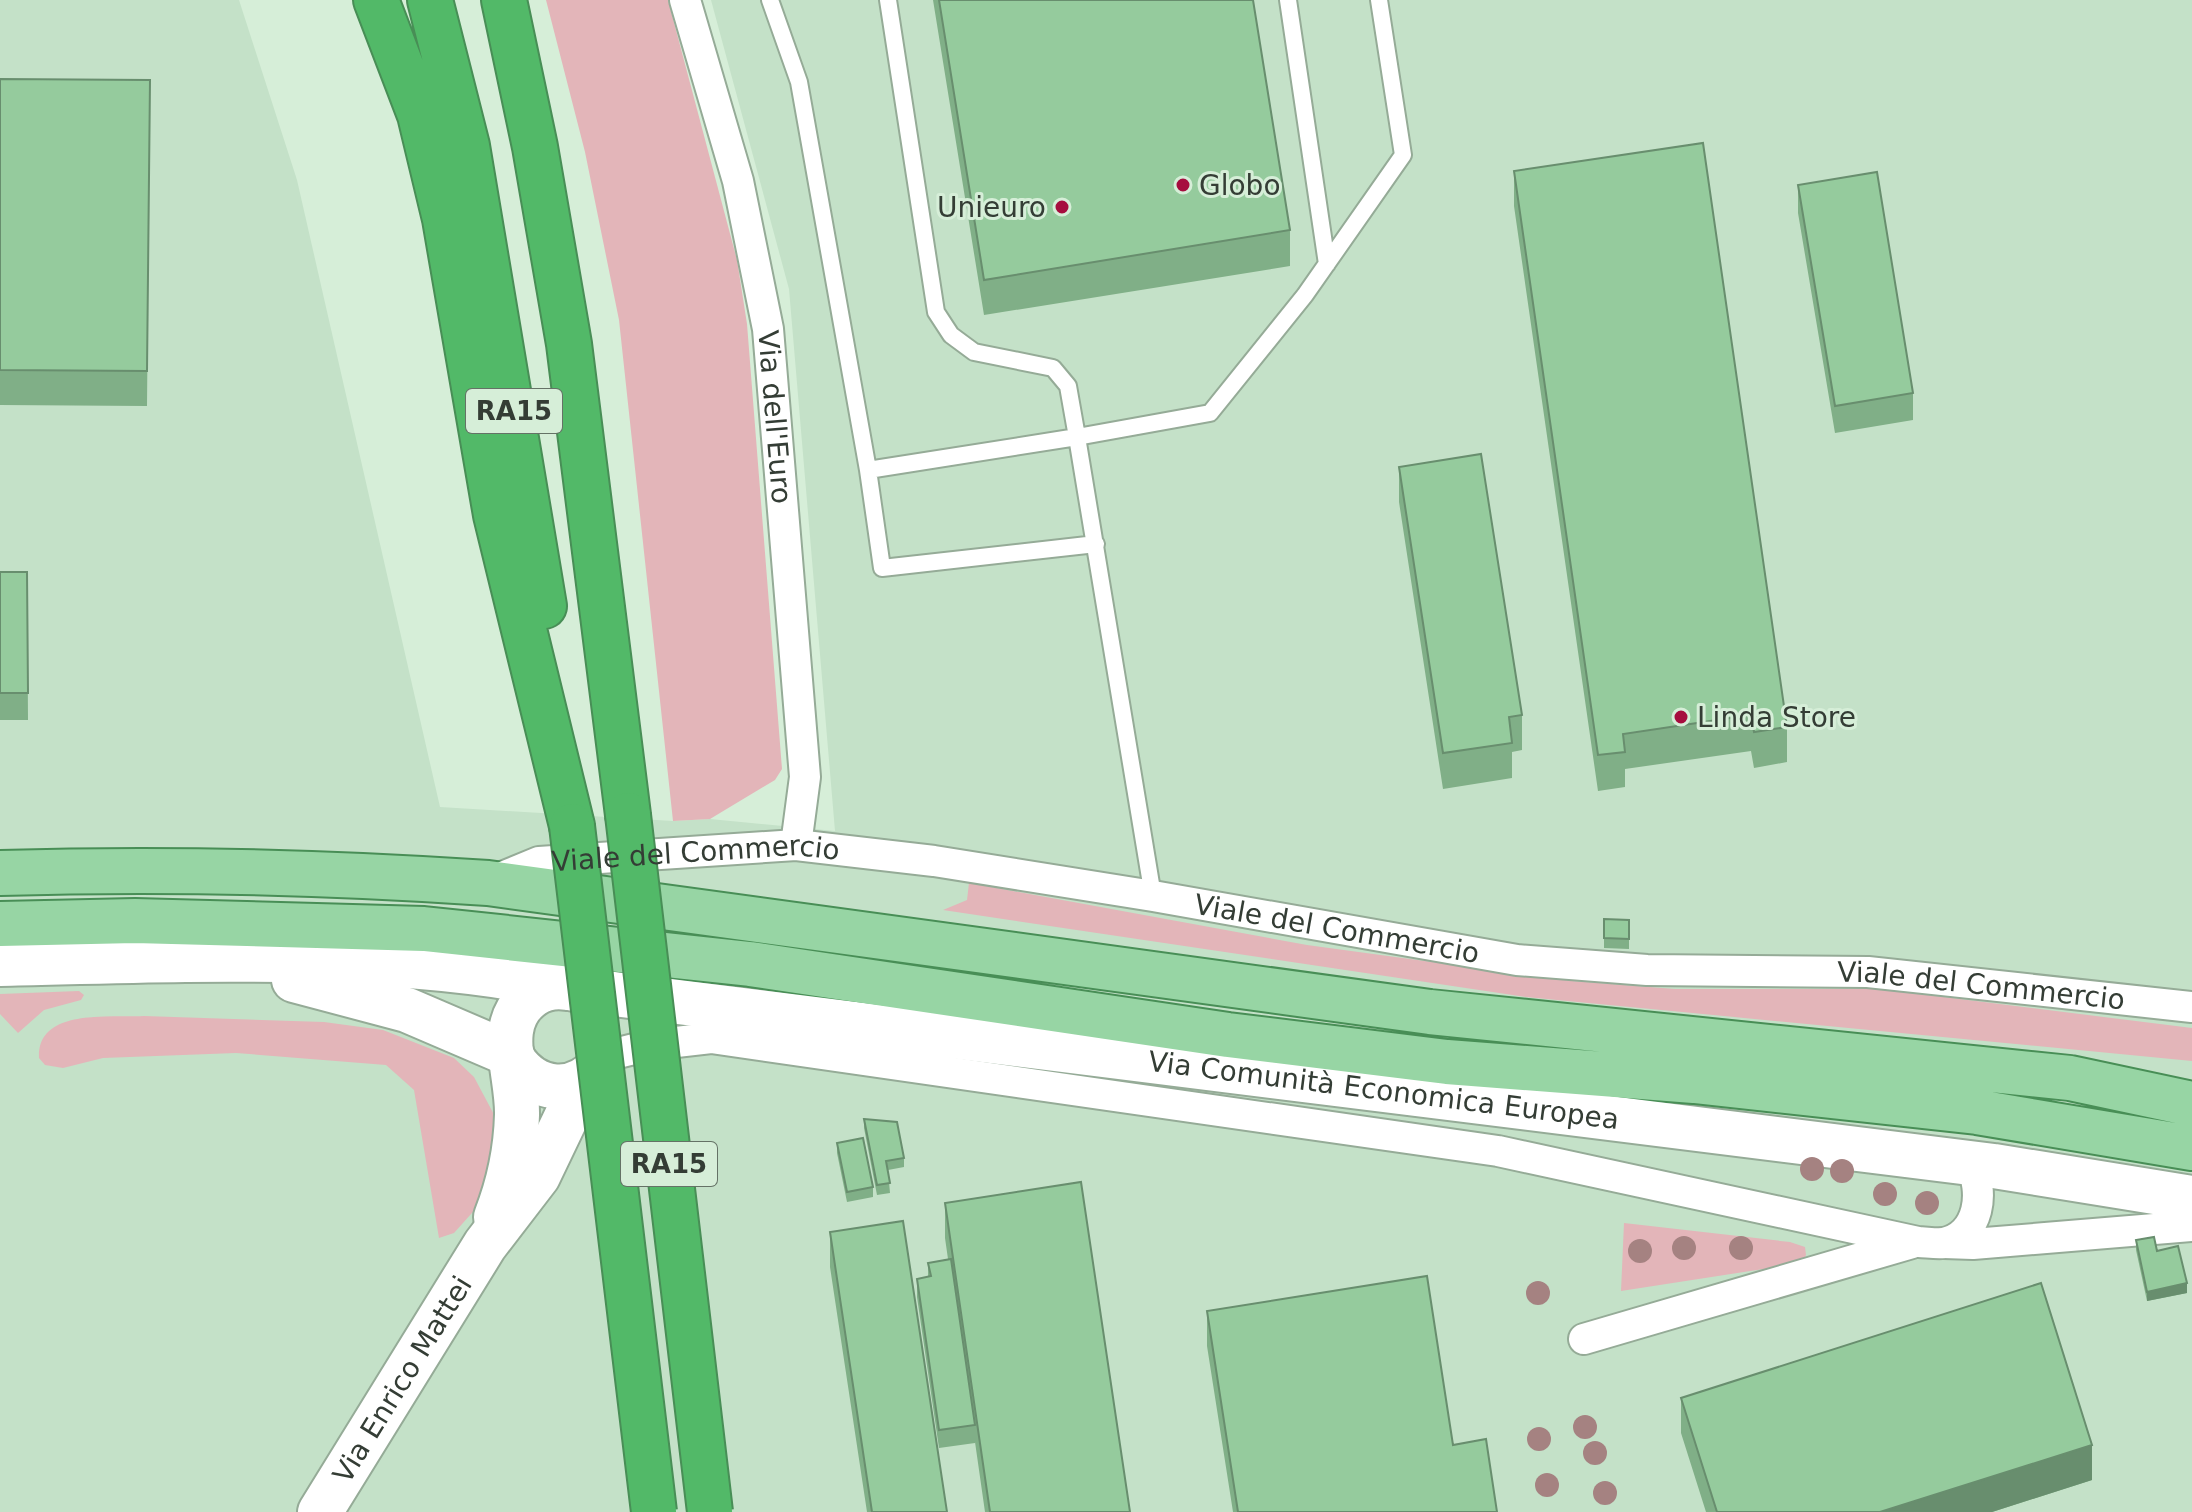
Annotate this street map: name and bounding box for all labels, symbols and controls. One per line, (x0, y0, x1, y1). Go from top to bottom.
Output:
place label: Globo (1199, 169, 1281, 202)
marker: Globo (1174, 176, 1192, 194)
place label: Unieuro (937, 191, 1046, 224)
marker: Unieuro (1053, 198, 1071, 216)
street label: Via dell'Euro (751, 329, 798, 505)
road number: RA15 (466, 389, 562, 433)
place label: Linda Store (1697, 701, 1856, 734)
marker: Linda Store (1672, 708, 1690, 726)
street label: Viale del Commercio (551, 829, 841, 878)
street label: Viale del Commercio (1192, 888, 1482, 970)
street label: Viale del Commercio (1837, 956, 2126, 1017)
street label: Via Comunità Economica Europea (1146, 1045, 1621, 1136)
road number: RA15 (621, 1142, 717, 1186)
street label: Via Enrico Mattei (326, 1270, 479, 1489)

